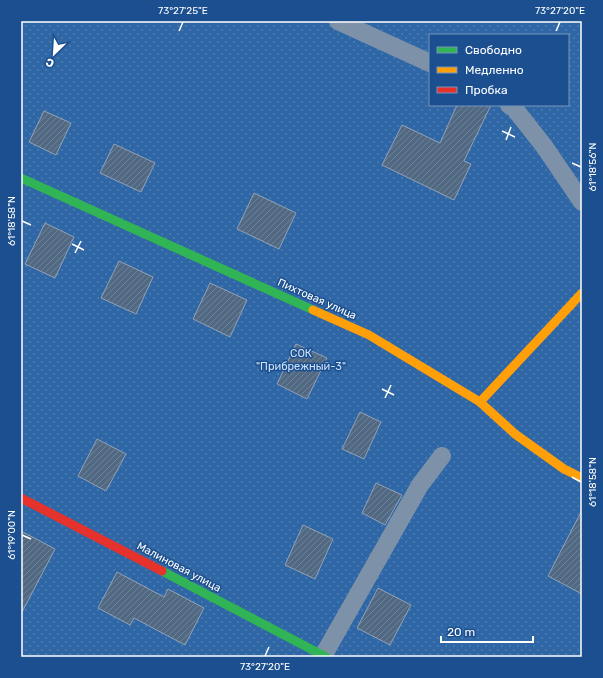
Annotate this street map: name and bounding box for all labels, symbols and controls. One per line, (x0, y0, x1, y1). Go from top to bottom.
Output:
text: 73°27'25"E (158, 5, 208, 17)
text: 73°27'20"E (535, 5, 585, 17)
north arrow (34, 34, 74, 74)
legend (429, 34, 569, 106)
text: Свободно (465, 43, 522, 57)
text: С (43, 55, 56, 70)
text: Медленно (465, 63, 524, 77)
text: Пробка (465, 83, 508, 97)
text: 61°18'56"N (587, 142, 599, 192)
text: 61°18'58"N (6, 196, 18, 246)
street label: Пихтовая улица (276, 276, 358, 322)
park label: СОК "Прибрежный-3" (256, 347, 346, 373)
text: 61°18'58"N (587, 457, 599, 507)
text: 61°19'00"N (6, 510, 18, 560)
street label: Малиновая улица (135, 539, 223, 595)
scale bar (441, 618, 533, 644)
text: 20 m (447, 625, 475, 639)
text: 73°27'20"E (240, 661, 290, 673)

